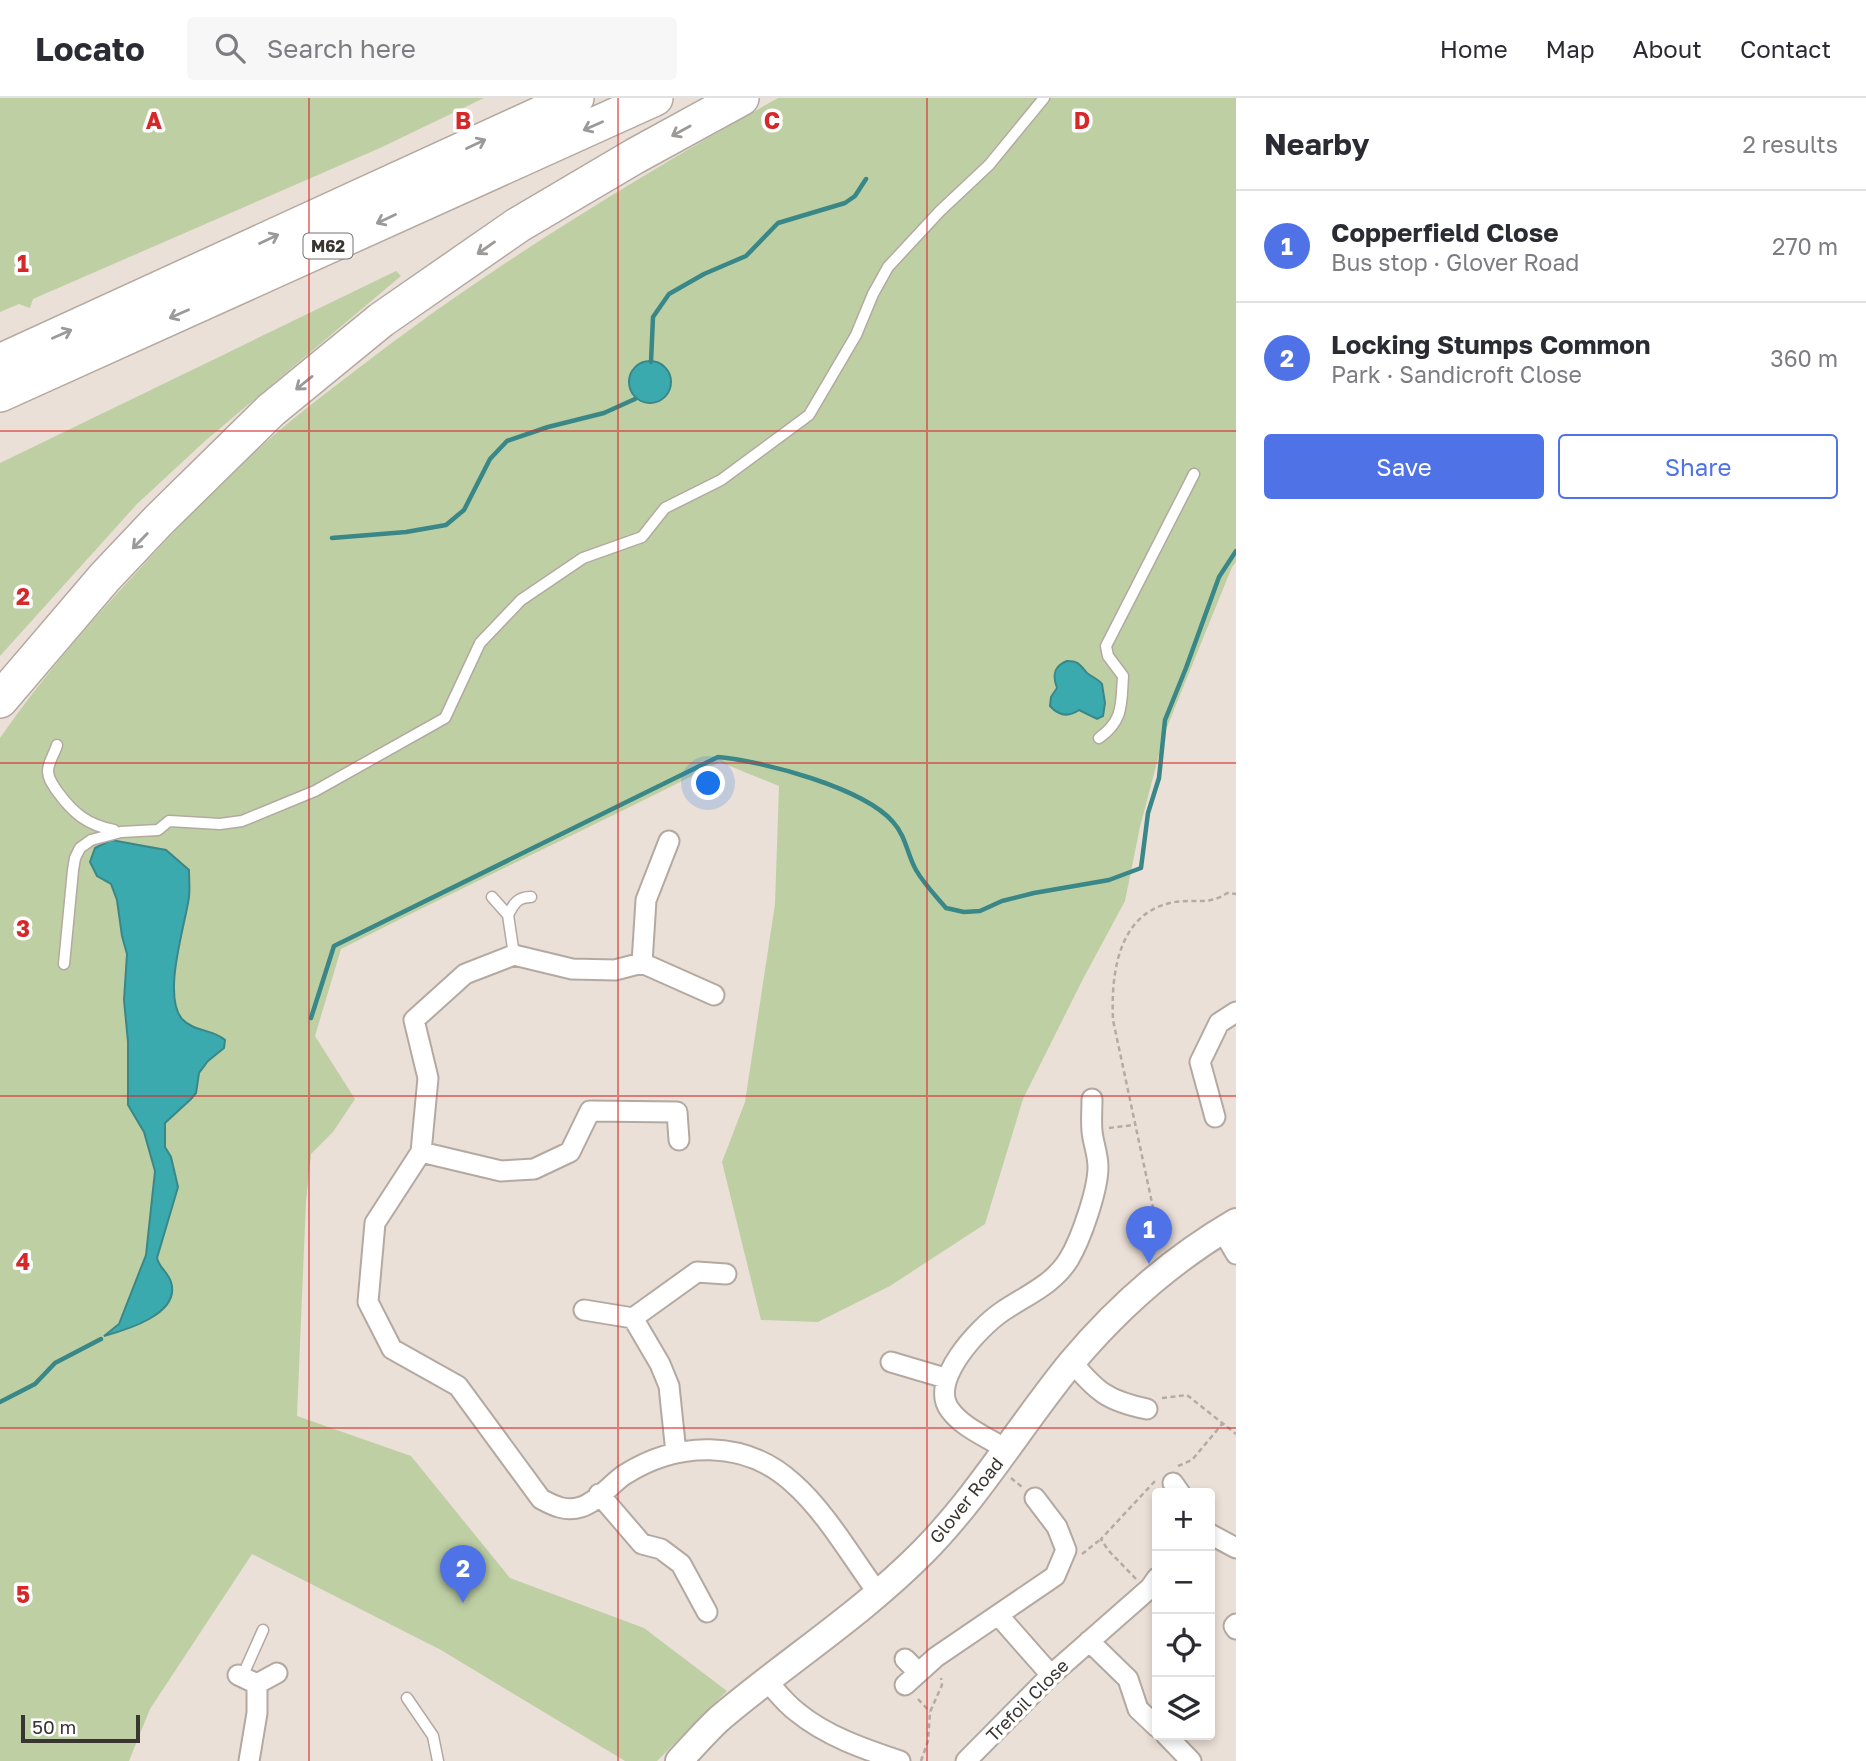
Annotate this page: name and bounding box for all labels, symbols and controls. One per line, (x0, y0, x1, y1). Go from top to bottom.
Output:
search box (187, 17, 677, 80)
text: Locato (35, 29, 145, 68)
icon: search (211, 29, 249, 67)
text: Search here (267, 33, 416, 64)
text: Home (1440, 34, 1508, 63)
text: Map (1546, 34, 1595, 63)
text: About (1633, 34, 1702, 63)
text: Contact (1740, 34, 1831, 63)
text: A (146, 106, 163, 134)
text: B (455, 106, 471, 134)
text: C (764, 106, 780, 134)
text: D (1074, 106, 1090, 134)
one-way arrow (583, 120, 604, 133)
one-way arrow (672, 124, 692, 138)
text: Nearby (1264, 126, 1369, 162)
text: 2 results (1742, 130, 1838, 158)
one-way arrow (465, 137, 486, 150)
one-way arrow (375, 213, 397, 226)
text: Copperfield Close (1331, 217, 1559, 248)
one-way arrow (258, 232, 279, 245)
text: 1 (1281, 232, 1293, 260)
text: 270 m (1772, 232, 1838, 260)
road number: M62 (304, 234, 352, 258)
one-way arrow (477, 240, 496, 255)
text: Bus stop · Glover Road (1331, 248, 1580, 276)
text: 1 (17, 249, 29, 277)
one-way arrow (168, 308, 190, 321)
one-way arrow (51, 327, 72, 340)
text: Locking Stumps Common (1331, 329, 1651, 360)
text: 2 (1280, 344, 1294, 372)
text: 360 m (1770, 344, 1838, 372)
text: Park · Sandicroft Close (1331, 360, 1582, 388)
one-way arrow (295, 375, 313, 391)
button: Save (1264, 434, 1544, 499)
button: Share (1558, 434, 1838, 499)
one-way arrow (131, 532, 148, 549)
text: 2 (16, 582, 30, 610)
your location (691, 766, 725, 800)
text: 3 (16, 914, 30, 942)
pin: 1 (1126, 1206, 1172, 1264)
text: 4 (16, 1247, 30, 1275)
street label: Glover Road (925, 1452, 1007, 1548)
map controls (1152, 1488, 1215, 1740)
button: + (1152, 1488, 1215, 1551)
pin: 2 (440, 1545, 486, 1603)
button: − (1152, 1551, 1215, 1614)
text: 5 (16, 1580, 30, 1608)
button: locate (1152, 1614, 1215, 1677)
street label: Trefoil Close (981, 1654, 1073, 1746)
button: layers (1152, 1677, 1215, 1740)
scale bar (21, 1712, 140, 1744)
text: 50 m (32, 1715, 76, 1738)

